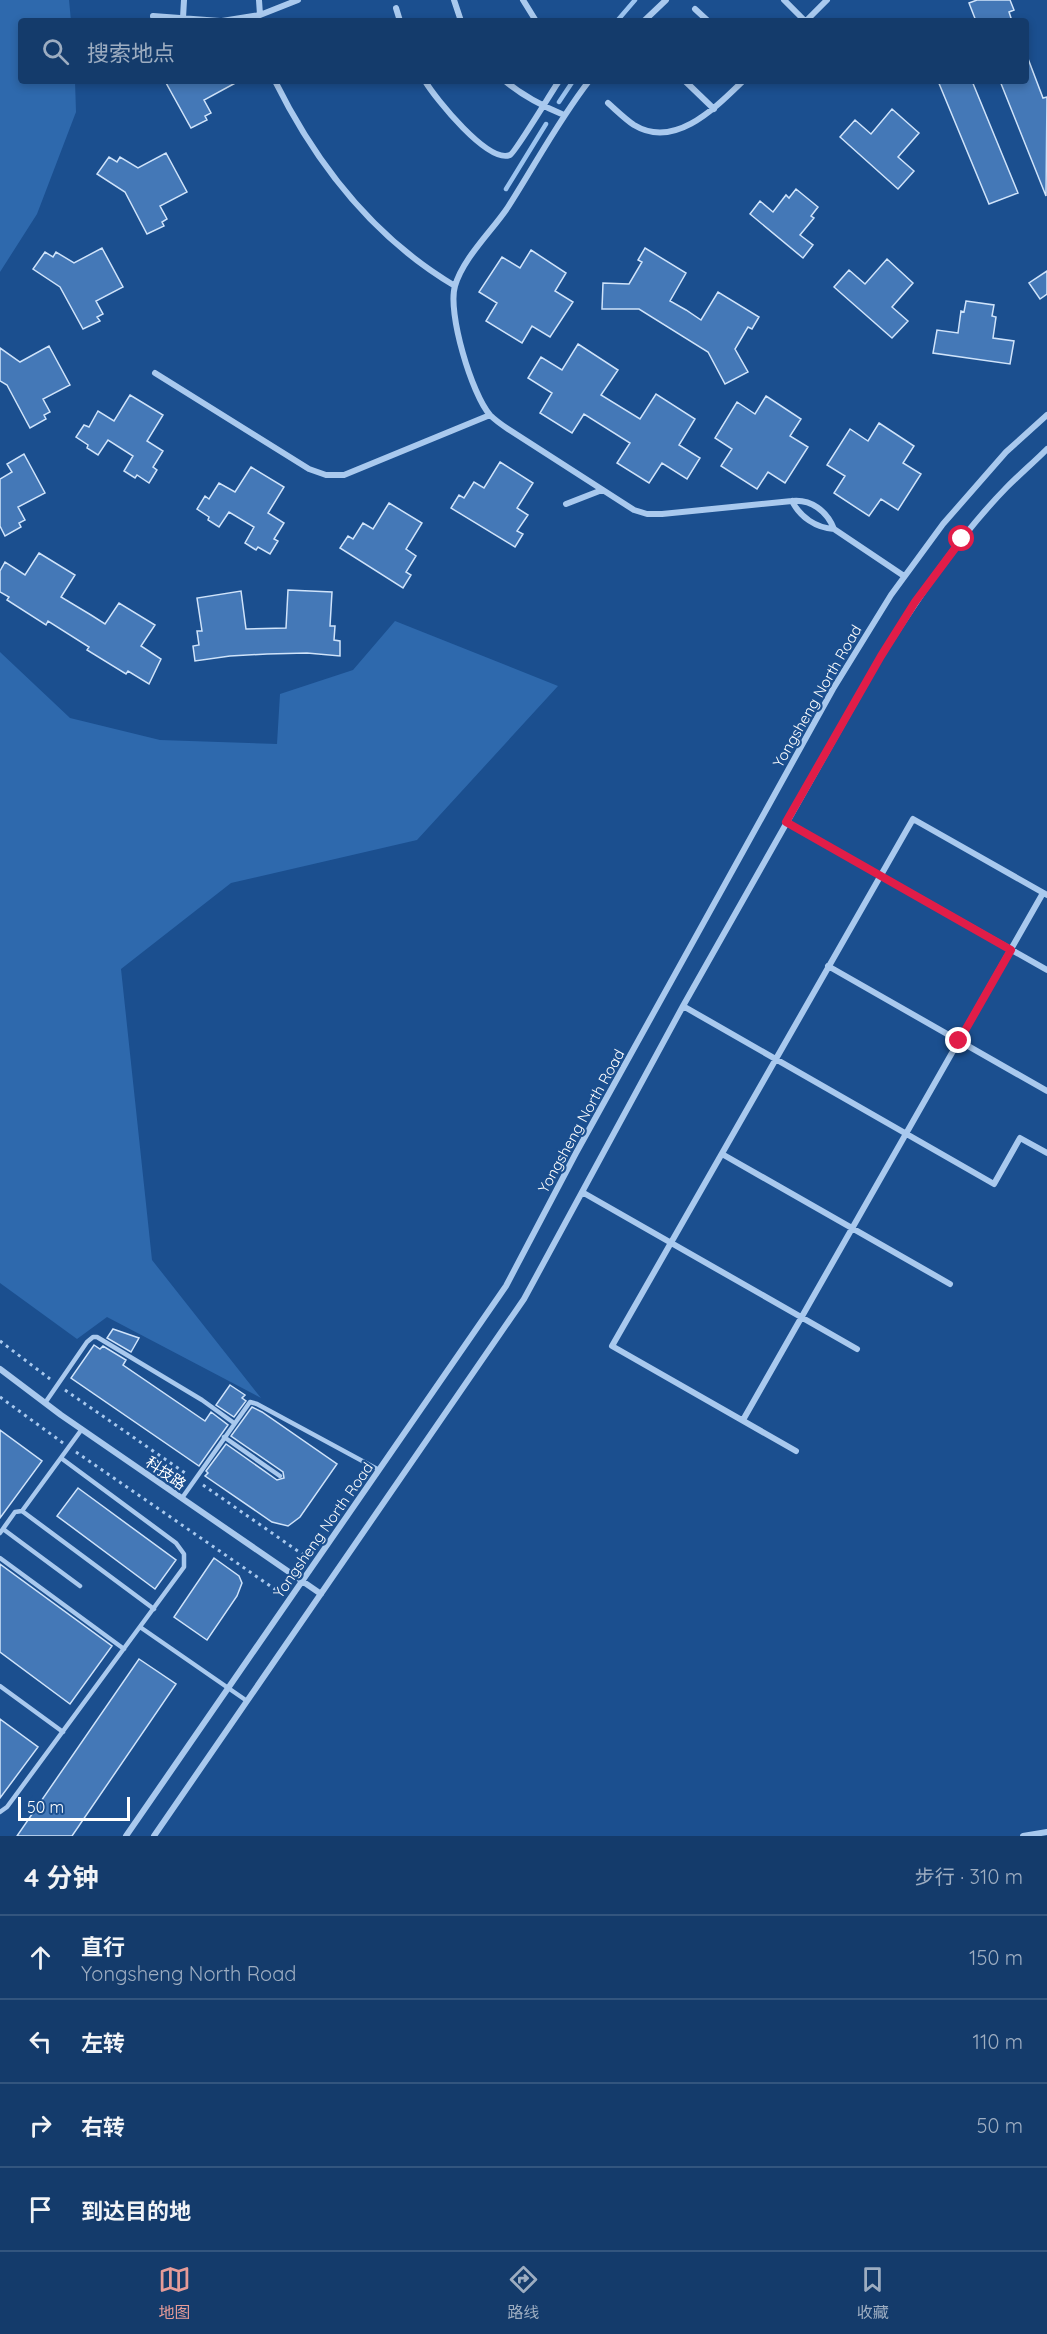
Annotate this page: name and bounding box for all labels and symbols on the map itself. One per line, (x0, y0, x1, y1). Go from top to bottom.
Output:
route start (948, 525, 974, 551)
street label: Yongsheng North Road (768, 621, 866, 771)
route end (945, 1027, 971, 1053)
street label: Yongsheng North Road (534, 1046, 628, 1196)
street label: 科技路 (142, 1452, 190, 1494)
street label: Yongsheng North Road (269, 1458, 377, 1602)
scale bar (18, 1794, 130, 1822)

